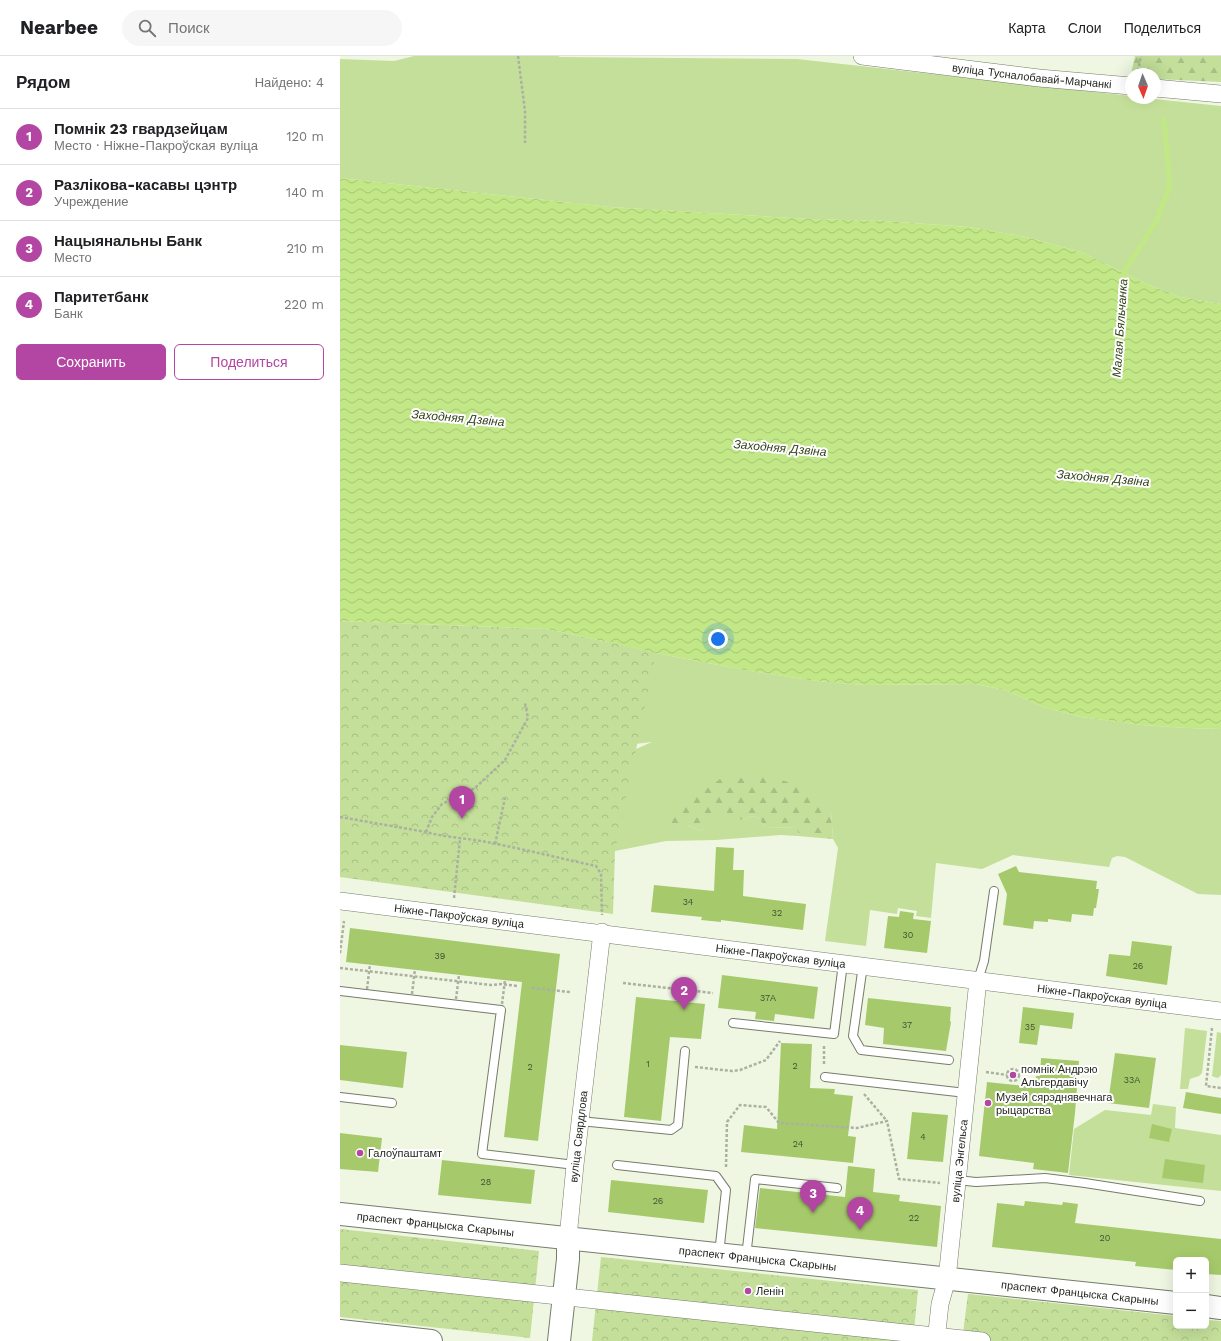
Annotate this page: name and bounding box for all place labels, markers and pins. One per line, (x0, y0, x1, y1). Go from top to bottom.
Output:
pin: 1 (449, 786, 475, 819)
pin: 2 (671, 977, 697, 1010)
place label: помнік Андрэю Альгердавічу (1021, 1063, 1098, 1089)
marker: помнік Андрэю Альгердавічу (1008, 1070, 1018, 1080)
place label: Музей сярэднявечнага рыцарства (996, 1091, 1113, 1117)
marker: Музей сярэднявечнага рыцарства (983, 1098, 993, 1108)
place label: Галоўпаштамт (368, 1147, 442, 1160)
marker: Галоўпаштамт (355, 1148, 365, 1158)
pin: 3 (800, 1180, 826, 1213)
pin: 4 (847, 1197, 873, 1230)
place label: Ленін (756, 1285, 784, 1298)
marker: Ленін (743, 1286, 753, 1296)

